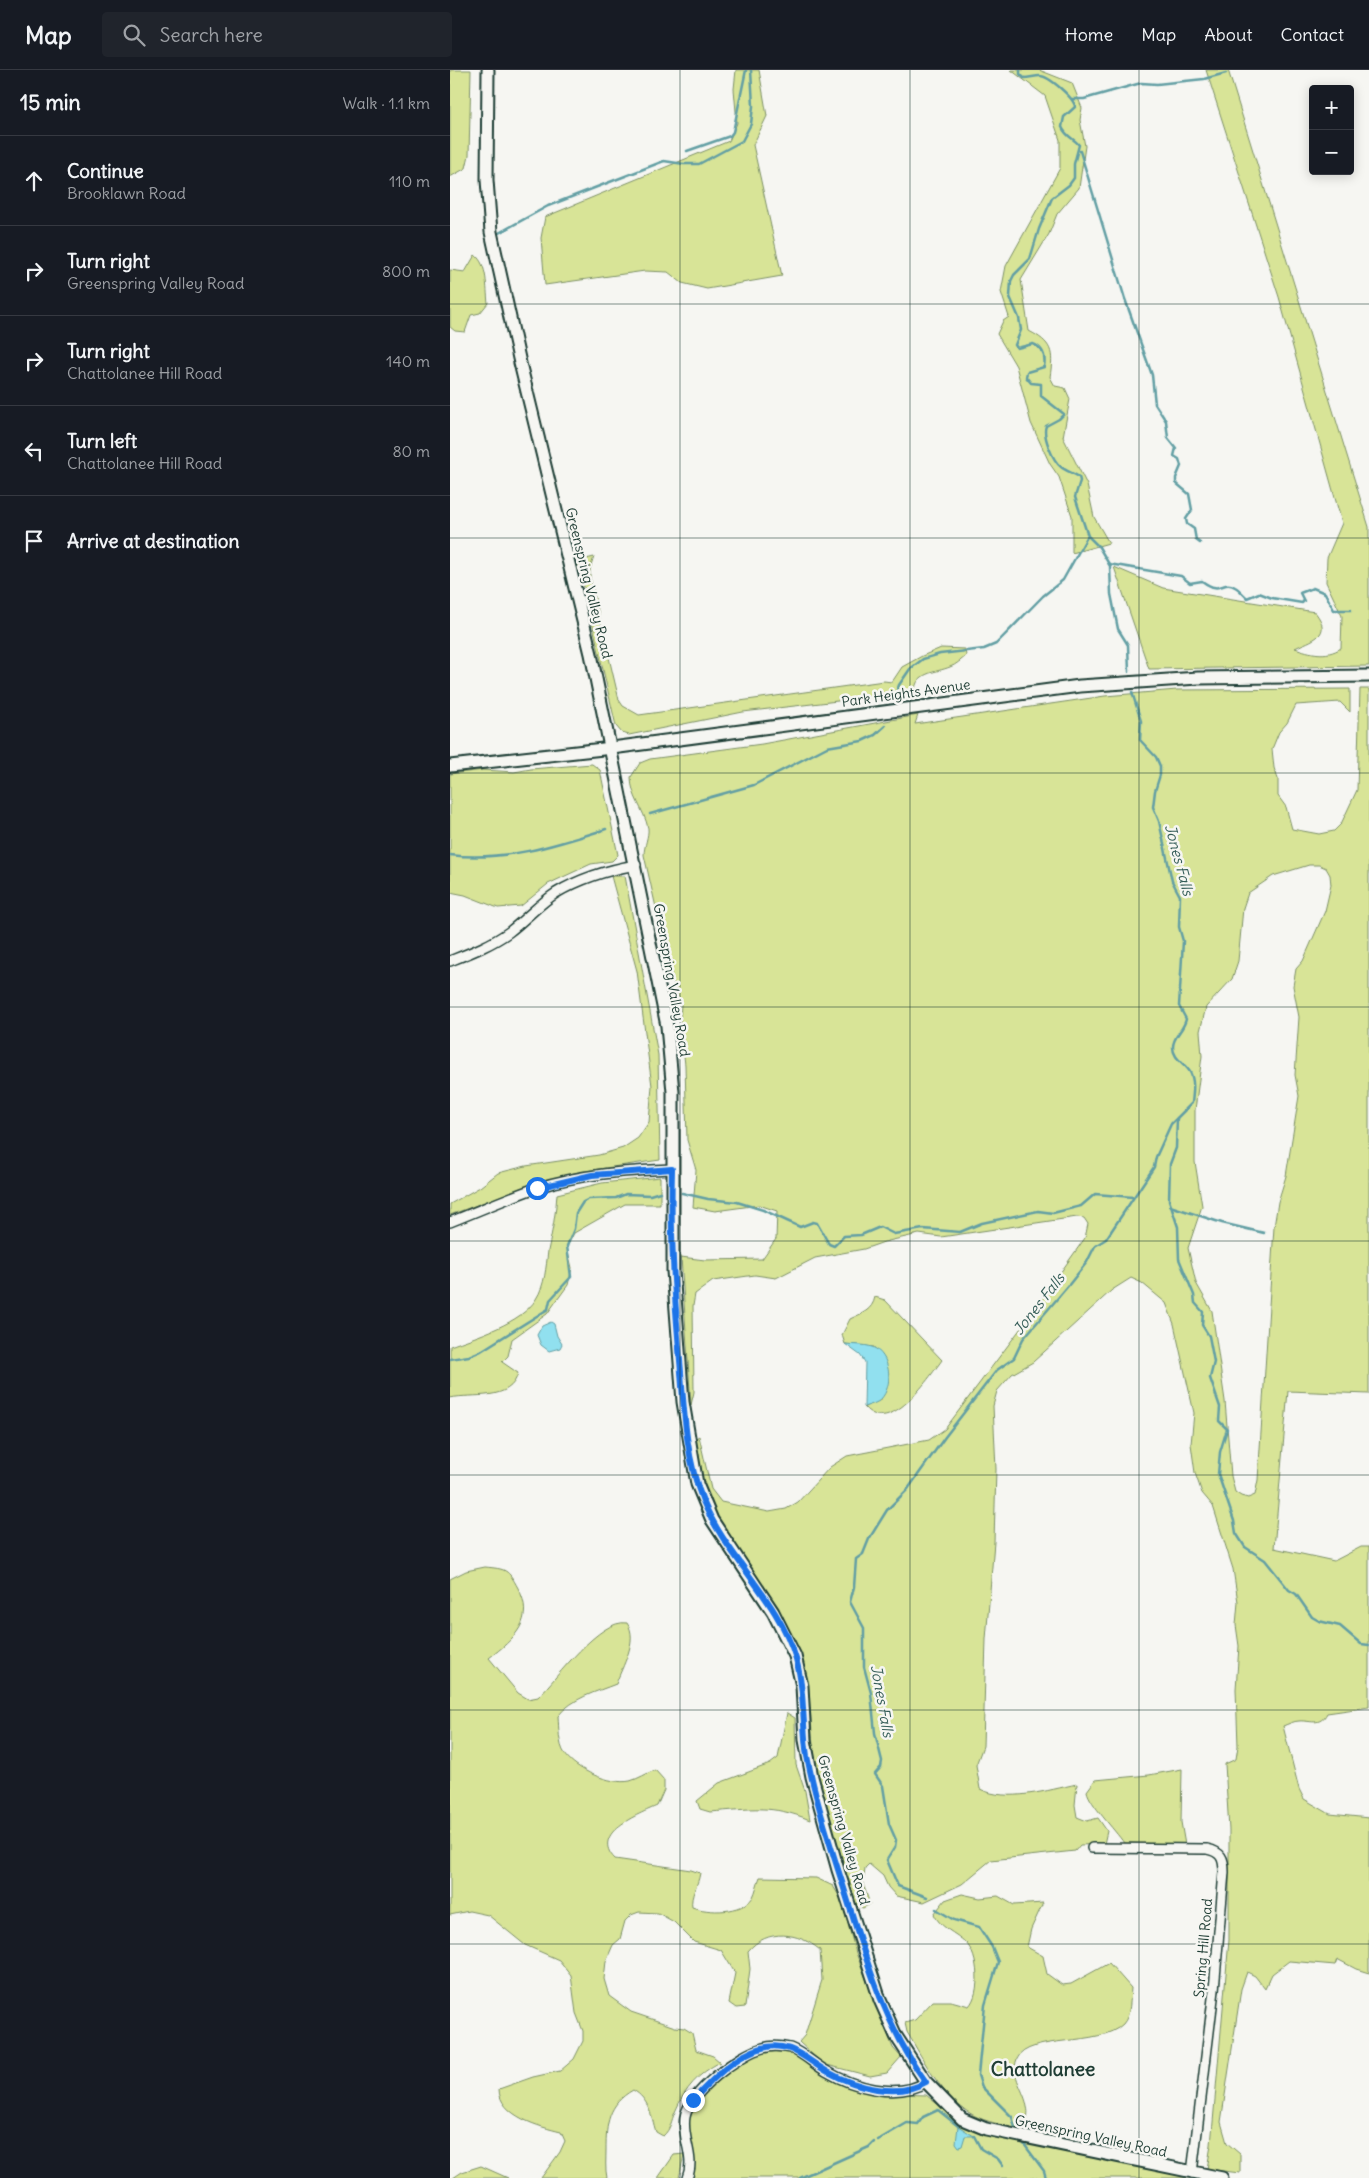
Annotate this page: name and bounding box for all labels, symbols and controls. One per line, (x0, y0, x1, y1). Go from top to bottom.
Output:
search box (102, 12, 452, 57)
text: Map (25, 20, 72, 50)
icon: search (120, 21, 148, 49)
text: Search here (160, 23, 263, 47)
text: Home (1065, 23, 1113, 46)
text: Map (1141, 23, 1176, 46)
text: About (1204, 23, 1252, 46)
text: Contact (1280, 23, 1344, 46)
map controls (1309, 85, 1354, 175)
button: + (1309, 85, 1354, 130)
text: 15 min (20, 89, 81, 116)
text: Walk · 1.1 km (343, 93, 430, 113)
button: − (1309, 130, 1354, 175)
text: Continue (67, 159, 144, 183)
icon: ahead (20, 167, 48, 195)
text: 110 m (389, 171, 430, 191)
text: Brooklawn Road (67, 183, 186, 203)
text: Turn right (67, 249, 150, 273)
icon: right (20, 257, 48, 285)
text: 800 m (382, 261, 430, 281)
text: Greenspring Valley Road (67, 273, 244, 293)
text: Turn right (67, 339, 150, 363)
icon: right (20, 347, 48, 375)
text: 140 m (386, 351, 430, 371)
text: Chattolanee Hill Road (67, 363, 222, 383)
text: Turn left (67, 429, 137, 453)
icon: left (20, 437, 48, 465)
text: 80 m (392, 441, 430, 461)
text: Chattolanee Hill Road (67, 453, 222, 473)
street label: Greenspring Valley Road (561, 506, 617, 660)
icon: arrive (20, 527, 48, 555)
text: Arrive at destination (67, 529, 240, 553)
street label: Park Heights Avenue (840, 675, 972, 711)
water label: Jones Falls (1161, 822, 1198, 899)
street label: Greenspring Valley Road (650, 902, 694, 1058)
route start (526, 1177, 549, 1200)
water label: Jones Falls (1009, 1268, 1069, 1338)
water label: Jones Falls (867, 1663, 898, 1740)
street label: Greenspring Valley Road (814, 1753, 874, 1907)
street label: Spring Hill Road (1190, 1898, 1216, 1998)
district label: Chattolanee (991, 2057, 1095, 2081)
route end (682, 2089, 705, 2112)
street label: Greenspring Valley Road (1013, 2111, 1169, 2161)

